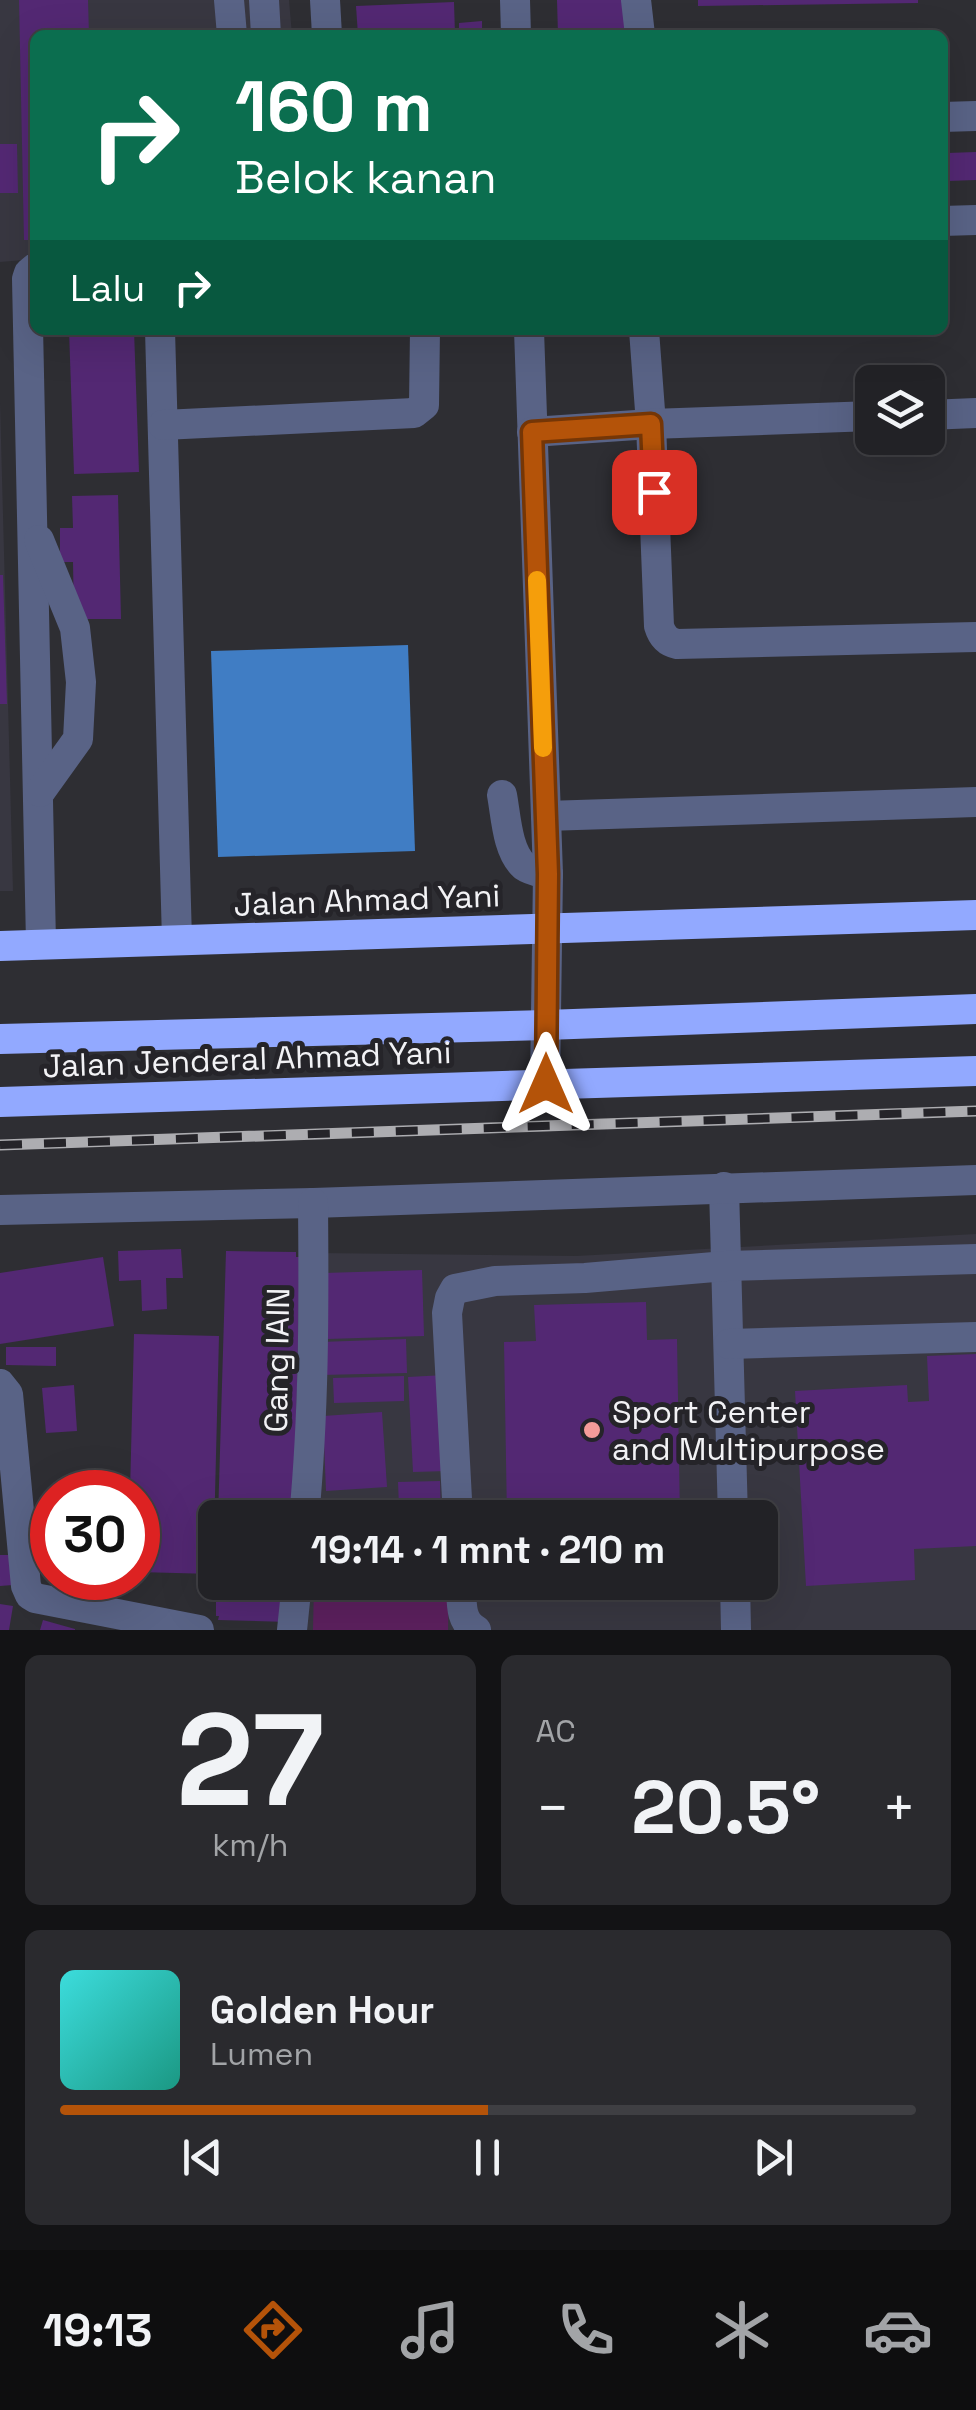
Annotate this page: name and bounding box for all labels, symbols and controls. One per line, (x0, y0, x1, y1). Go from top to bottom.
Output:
text: 160 m (235, 62, 433, 151)
icon: right (70, 70, 200, 200)
text: Belok kanan (235, 149, 497, 206)
icon: right (165, 260, 220, 315)
text: Lalu (70, 264, 145, 312)
map controls (855, 365, 945, 455)
button: layers (855, 365, 945, 455)
pin (612, 450, 697, 535)
icon: arrive (627, 465, 682, 520)
street label: Jalan Ahmad Yani (233, 875, 501, 925)
street label: Jalan Jenderal Ahmad Yani (42, 1032, 452, 1086)
position arrow (494, 1032, 598, 1136)
street label: Gang IAIN (256, 1287, 298, 1433)
place label: Sport Center and Multipurpose (612, 1392, 885, 1469)
marker: Sport Center and Multipurpose (581, 1419, 603, 1441)
speed limit sign: 30 (30, 1470, 160, 1600)
text: 19:14 · 1 mnt · 210 m (311, 1526, 665, 1574)
text: 27 (176, 1677, 324, 1843)
text: AC (536, 1711, 576, 1751)
text: 20.5° (631, 1759, 820, 1855)
text: − (536, 1773, 570, 1843)
text: + (882, 1773, 916, 1843)
text: km/h (212, 1825, 288, 1865)
text: Golden Hour (210, 1986, 434, 2034)
text: Lumen (210, 2034, 313, 2074)
icon: previous (175, 2130, 230, 2185)
icon: pause (460, 2130, 515, 2185)
icon: next (746, 2130, 801, 2185)
icon: directions (238, 2295, 308, 2365)
icon: music (395, 2295, 465, 2365)
icon: phone (551, 2295, 621, 2365)
icon: climate (707, 2295, 777, 2365)
icon: car (863, 2295, 933, 2365)
text: 19:13 (43, 2302, 152, 2359)

